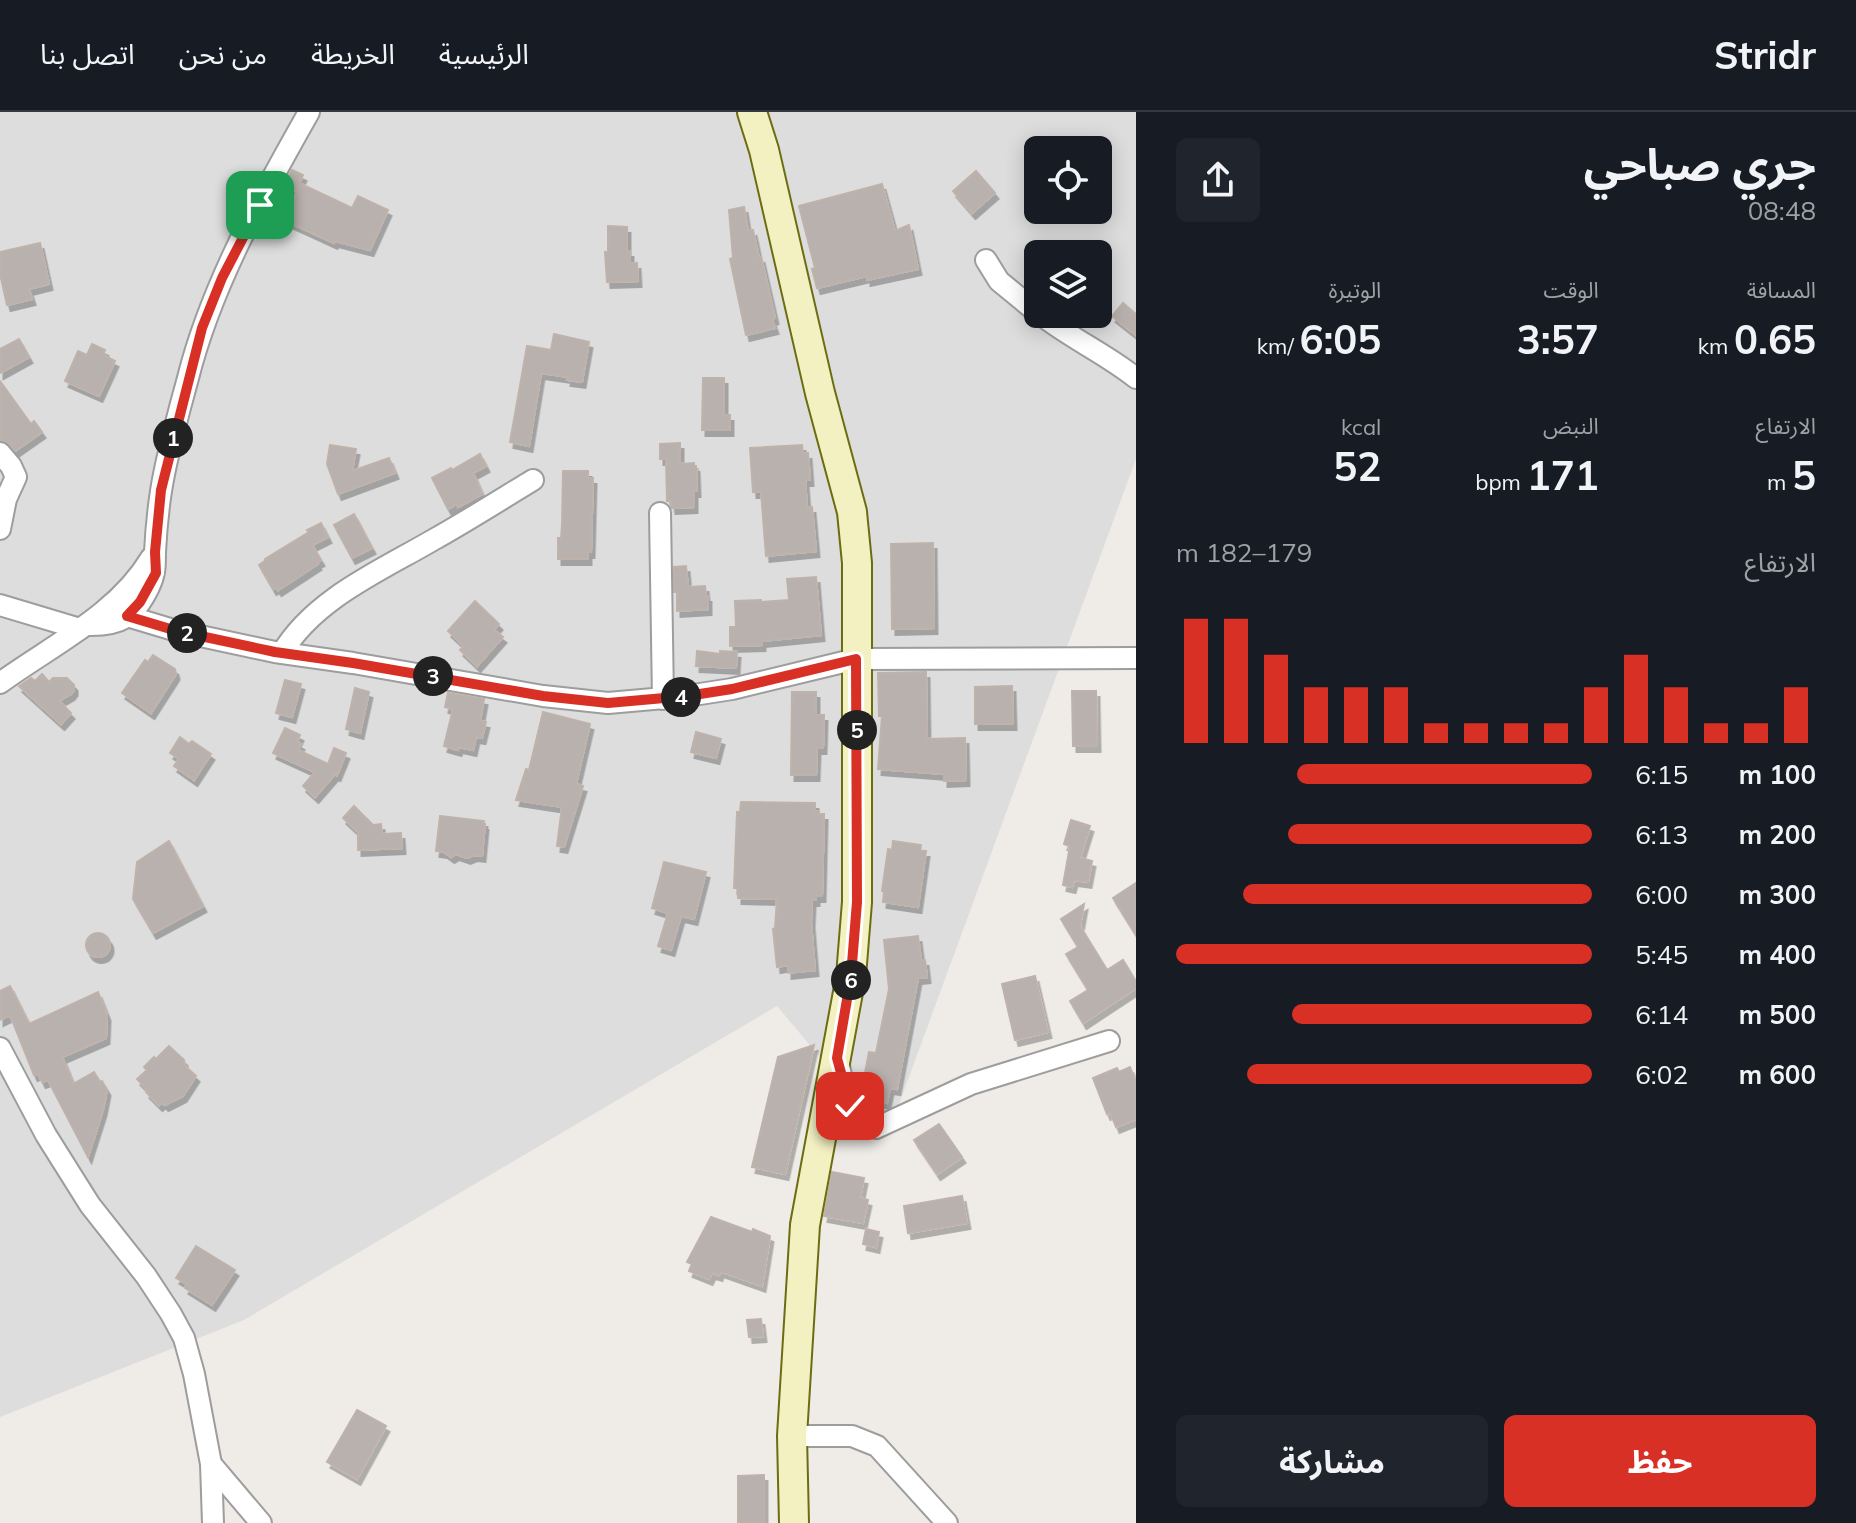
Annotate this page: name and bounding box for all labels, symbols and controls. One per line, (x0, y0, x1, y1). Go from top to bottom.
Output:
text: Stridr (1714, 31, 1816, 79)
text: اتصل بنا (40, 36, 135, 71)
text: من نحن (179, 36, 267, 71)
text: الخريطة (311, 36, 395, 71)
text: الرئيسية (439, 36, 529, 71)
map controls (1024, 136, 1112, 328)
button: locate (1024, 136, 1112, 224)
text: جري صباحي (1584, 136, 1816, 191)
button: share (1176, 138, 1260, 222)
pin (226, 171, 294, 239)
icon: arrive (238, 183, 282, 227)
text: 08:48 (1748, 194, 1816, 227)
button: layers (1024, 240, 1112, 328)
text: الوتيرة (1328, 276, 1381, 304)
text: الوقت (1543, 276, 1599, 304)
text: المسافة (1747, 276, 1816, 304)
text: 6:05 (1299, 314, 1381, 364)
text: 3:57 (1517, 314, 1599, 364)
text: 0.65 (1734, 314, 1816, 364)
text: /km (1257, 332, 1299, 360)
text: km (1698, 332, 1734, 360)
text: النبض (1543, 412, 1599, 440)
text: الارتفاع (1756, 412, 1816, 440)
text: kcal (1341, 413, 1381, 441)
pin: 1 (153, 418, 193, 458)
text: 1 (166, 424, 180, 452)
text: 52 (1333, 441, 1381, 491)
text: 171 (1527, 450, 1599, 500)
text: 5 (1792, 450, 1816, 500)
text: bpm (1475, 468, 1527, 496)
text: m (1767, 468, 1792, 496)
text: 179–182 m (1176, 536, 1312, 569)
text: الارتفاع (1745, 546, 1816, 579)
pin: 2 (167, 613, 207, 653)
text: 2 (180, 619, 194, 647)
pin: 3 (413, 656, 453, 696)
text: 3 (426, 662, 440, 690)
pin: 4 (661, 677, 701, 717)
text: 4 (674, 683, 688, 711)
pin: 5 (837, 710, 877, 750)
text: 5 (850, 716, 864, 744)
text: 6:15 (1635, 758, 1688, 791)
text: 100 m (1739, 758, 1816, 791)
text: 6:13 (1635, 818, 1688, 851)
text: 200 m (1739, 818, 1816, 851)
text: 6:00 (1635, 878, 1688, 911)
text: 300 m (1739, 878, 1816, 911)
text: 5:45 (1635, 938, 1688, 971)
text: 400 m (1739, 938, 1816, 971)
pin: 6 (831, 960, 871, 1000)
text: 6 (844, 966, 858, 994)
text: 6:14 (1635, 998, 1688, 1031)
text: 500 m (1739, 998, 1816, 1031)
text: 6:02 (1635, 1058, 1688, 1091)
text: 600 m (1739, 1058, 1816, 1091)
pin (816, 1072, 884, 1140)
icon: check (828, 1084, 872, 1128)
button: مشاركة (1176, 1415, 1488, 1507)
button: حفظ (1504, 1415, 1816, 1507)

